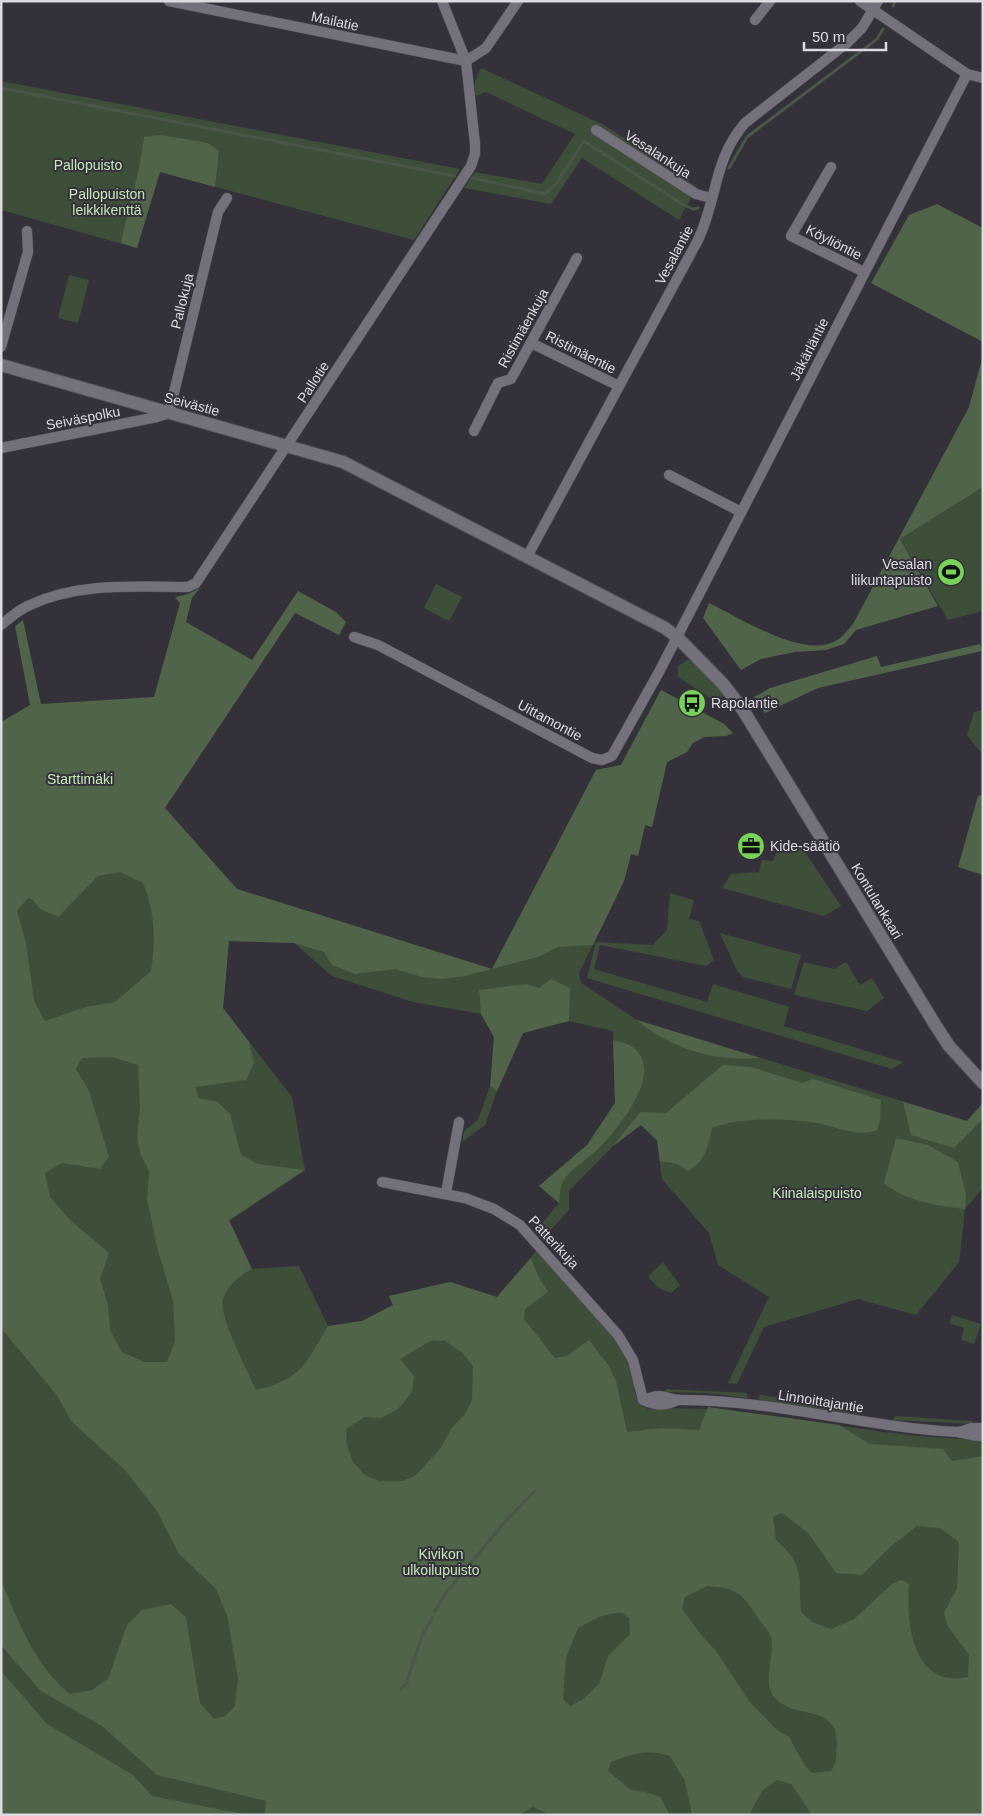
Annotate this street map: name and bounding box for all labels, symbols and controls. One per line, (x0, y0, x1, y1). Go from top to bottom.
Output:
street label: Mailatie (310, 8, 360, 34)
scale bar (804, 20, 886, 52)
text: 50 m (812, 28, 845, 45)
street label: Vesalankuja (622, 127, 694, 181)
park label: Pallopuisto (54, 157, 122, 173)
park label: Pallopuiston leikkikenttä (69, 186, 145, 218)
street label: Köyliöntie (803, 221, 865, 263)
street label: Vesalantie (652, 223, 696, 287)
street label: Pallokuja (167, 271, 197, 331)
street label: Ristimäenkuja (495, 285, 551, 370)
street label: Jäkärläntie (787, 315, 832, 383)
street label: Ristimäentie (543, 327, 619, 377)
street label: Pallotie (294, 358, 332, 406)
street label: Seivästie (162, 389, 222, 419)
street label: Seiväspolku (44, 403, 122, 433)
place label: Vesalan liikuntapuisto (851, 556, 932, 588)
sports icon: Vesalan liikuntapuisto (936, 557, 966, 587)
bus stop icon: Rapolantie (677, 688, 707, 718)
place label: Rapolantie (711, 695, 778, 711)
street label: Uittamontie (515, 696, 585, 744)
park label: Starttimäki (47, 771, 113, 787)
office icon: Kide-säätiö (736, 831, 766, 861)
place label: Kide-säätiö (770, 838, 840, 854)
street label: Kontulankaari (848, 860, 906, 942)
park label: Kiinalaispuisto (772, 1185, 862, 1201)
street label: Patterikuja (526, 1212, 583, 1272)
street label: Linnoittajantie (777, 1386, 865, 1416)
park label: Kivikon ulkoilupuisto (402, 1546, 480, 1578)

